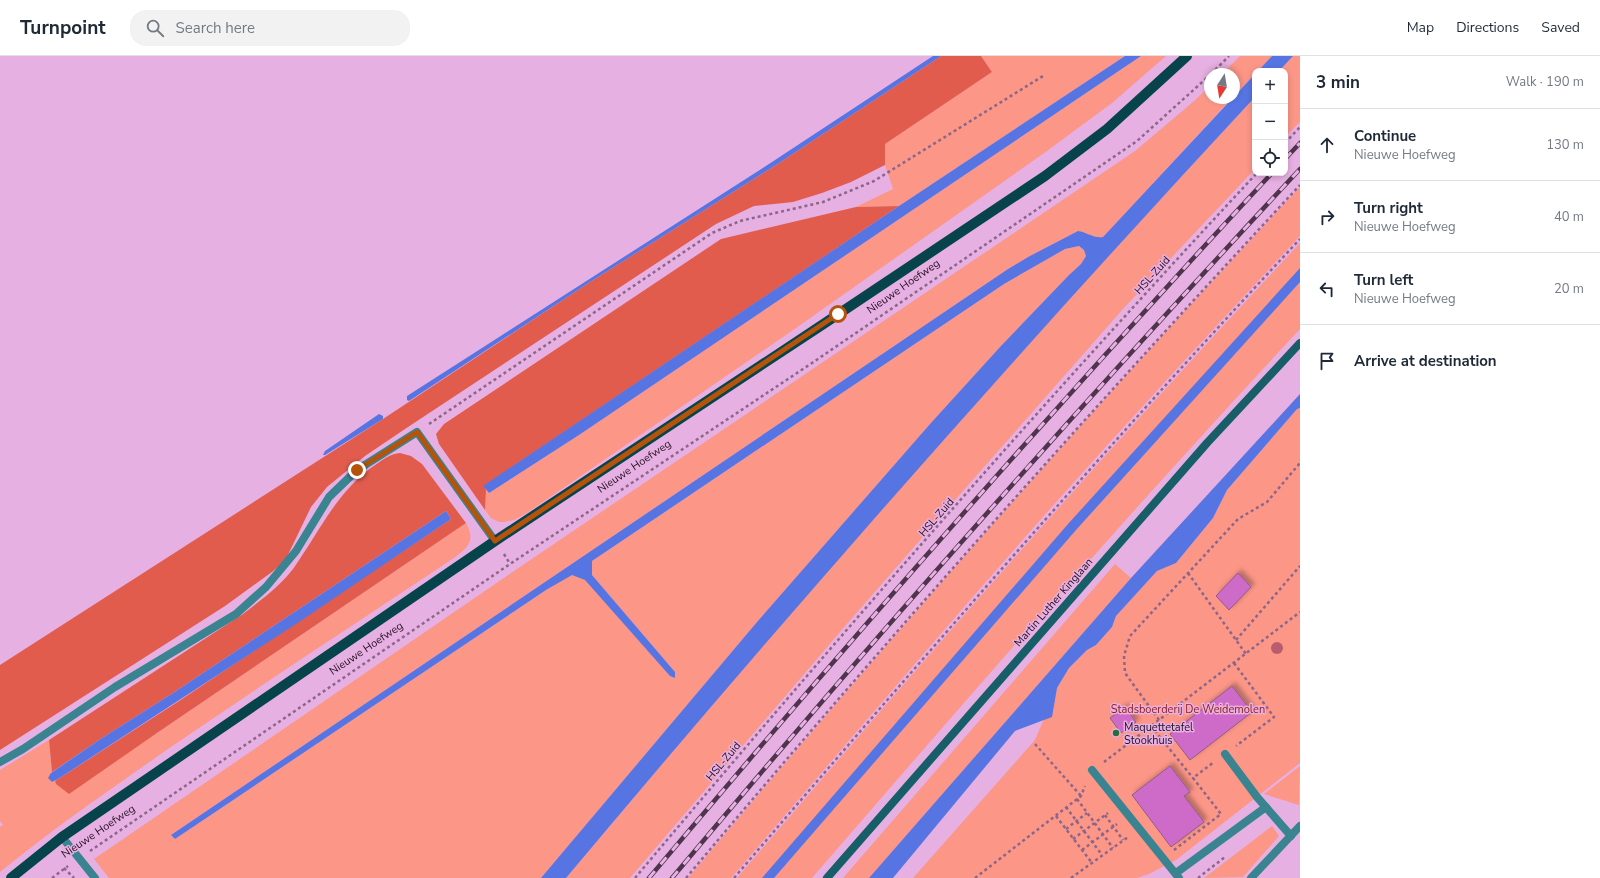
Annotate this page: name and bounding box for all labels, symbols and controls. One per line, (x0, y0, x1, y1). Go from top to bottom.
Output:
search box (130, 10, 410, 46)
text: Turnpoint (20, 15, 106, 41)
icon: search (144, 17, 166, 39)
text: Search here (176, 18, 255, 38)
text: Map (1407, 18, 1434, 37)
text: Directions (1456, 18, 1519, 37)
text: Saved (1541, 18, 1580, 37)
north arrow (1204, 68, 1240, 104)
map controls (1252, 68, 1288, 176)
button: + (1252, 68, 1288, 104)
text: 3 min (1316, 71, 1360, 94)
text: Walk · 190 m (1506, 73, 1584, 91)
button: − (1252, 104, 1288, 140)
text: Continue (1354, 126, 1416, 146)
icon: ahead (1316, 134, 1338, 156)
text: 130 m (1546, 136, 1584, 154)
button: locate (1252, 140, 1288, 176)
text: Nieuwe Hoefweg (1354, 146, 1456, 164)
text: Turn right (1354, 198, 1423, 218)
icon: right (1316, 206, 1338, 228)
text: 40 m (1554, 208, 1584, 226)
text: Nieuwe Hoefweg (1354, 218, 1456, 236)
street label: HSL-Zuid (1131, 253, 1174, 298)
street label: Nieuwe Hoefweg (864, 256, 943, 317)
text: Turn left (1354, 270, 1413, 290)
icon: left (1316, 278, 1338, 300)
text: 20 m (1554, 280, 1584, 298)
text: Nieuwe Hoefweg (1354, 290, 1456, 308)
route start (829, 305, 847, 323)
icon: arrive (1316, 350, 1338, 372)
text: Arrive at destination (1354, 351, 1497, 371)
street label: Nieuwe Hoefweg (594, 436, 674, 497)
route end (348, 461, 366, 479)
street label: HSL-Zuid (915, 495, 957, 540)
street label: Martin Luther Kinglaan (1011, 555, 1096, 650)
street label: Nieuwe Hoefweg (326, 618, 406, 679)
park label: Stadsboerderij De Weidemolen (1111, 702, 1265, 717)
place label: Maquettetafel Stookhuis (1124, 720, 1194, 748)
marker: Maquettetafel Stookhuis (1111, 728, 1121, 738)
street label: HSL-Zuid (703, 739, 744, 784)
street label: Nieuwe Hoefweg (58, 801, 138, 862)

